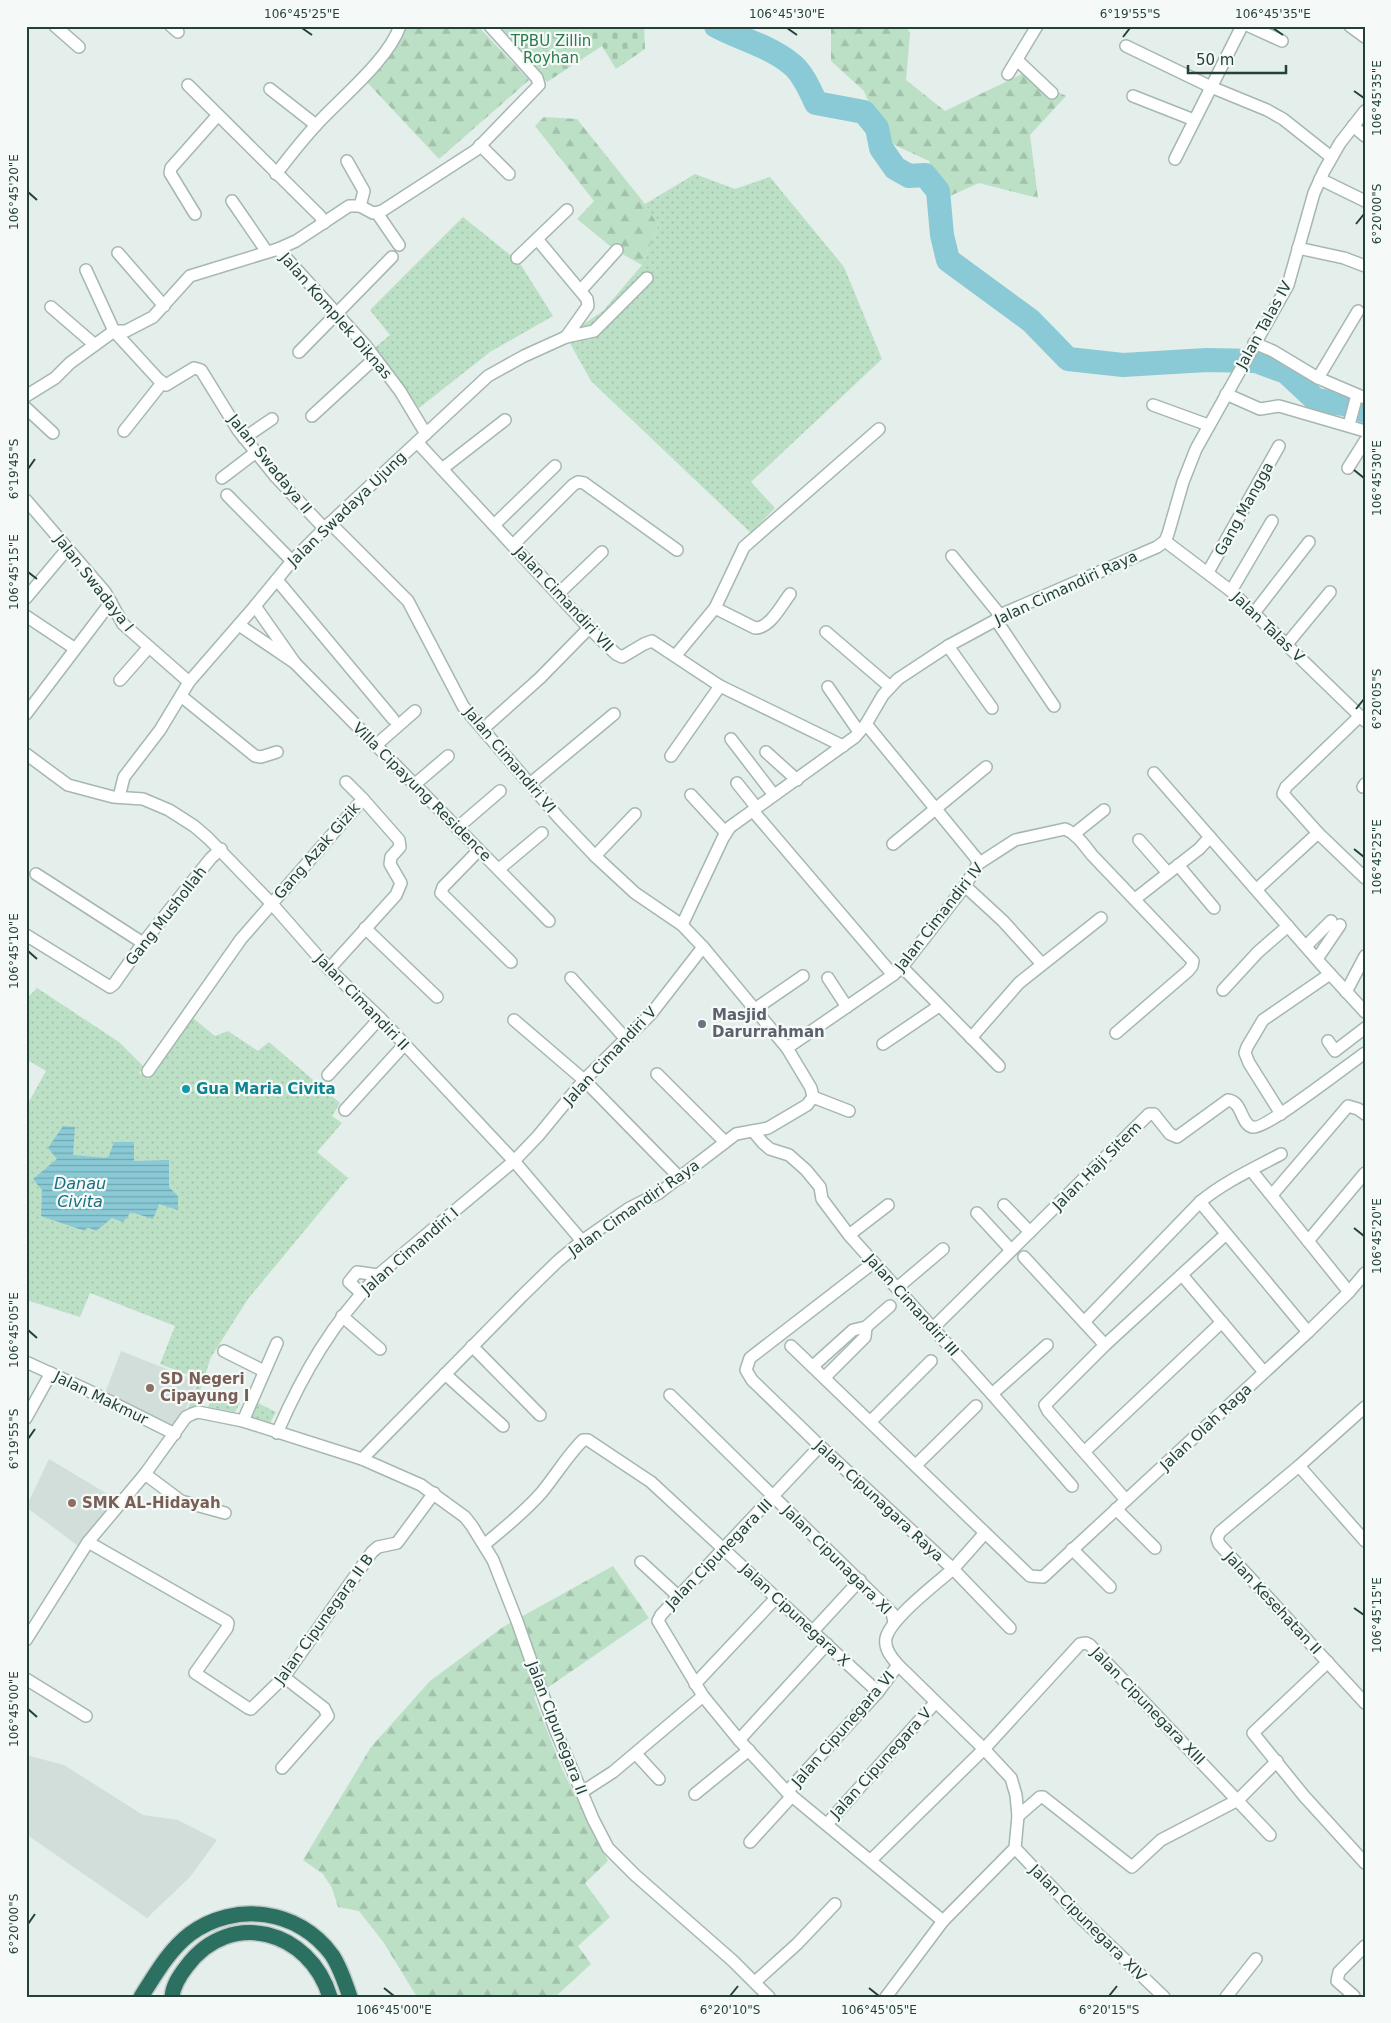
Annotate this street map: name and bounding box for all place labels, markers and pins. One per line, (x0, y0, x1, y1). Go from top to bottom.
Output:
place label: Masjid Darurrahman (712, 1006, 825, 1041)
marker: Masjid Darurrahman (696, 1018, 708, 1030)
place label: Gua Maria Civita (196, 1080, 336, 1098)
marker: Gua Maria Civita (180, 1083, 192, 1095)
place label: SD Negeri Cipayung I (160, 1370, 249, 1405)
marker: SD Negeri Cipayung I (144, 1382, 156, 1394)
place label: SMK AL-Hidayah (82, 1494, 221, 1512)
marker: SMK AL-Hidayah (66, 1497, 78, 1509)

